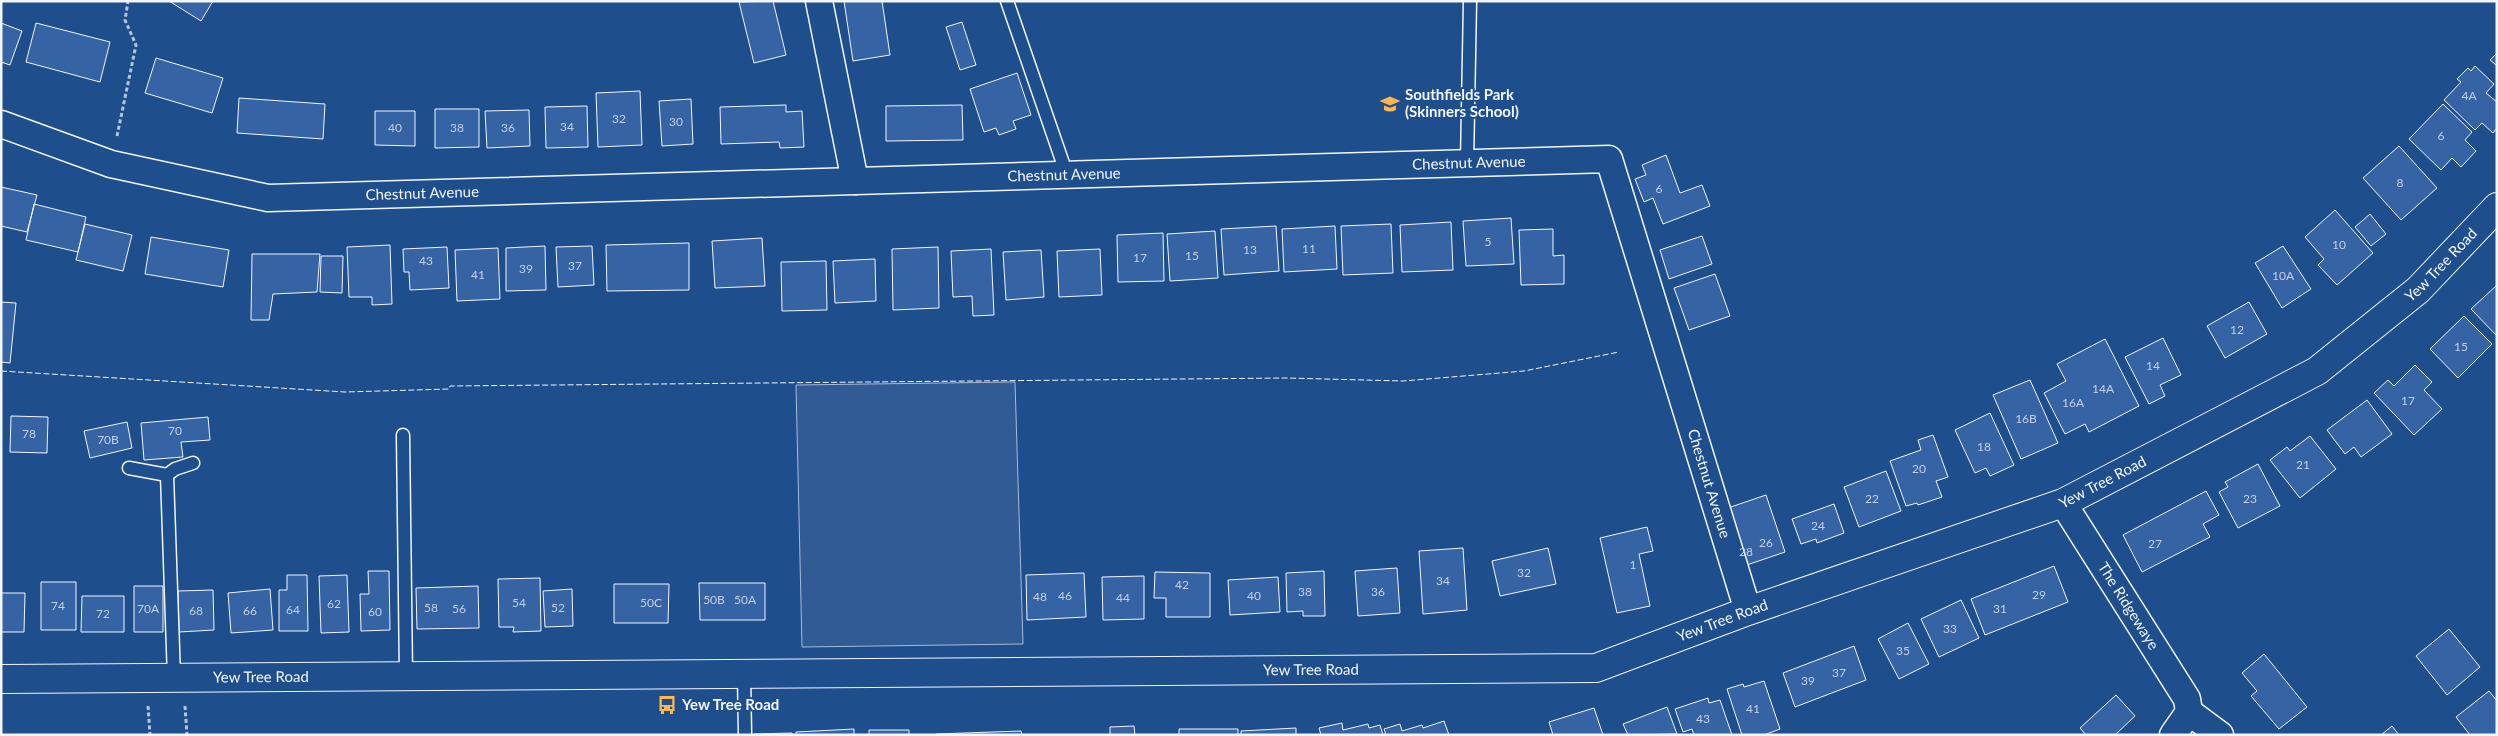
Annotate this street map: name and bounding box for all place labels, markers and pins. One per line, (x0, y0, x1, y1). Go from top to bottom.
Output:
place label: Southfields Park (Skinners School) (1405, 85, 1519, 120)
school or university icon: Southfields Park (Skinners School) (1379, 93, 1401, 115)
bus stop icon: Yew Tree Road (656, 694, 678, 716)
place label: Yew Tree Road (681, 695, 779, 713)

